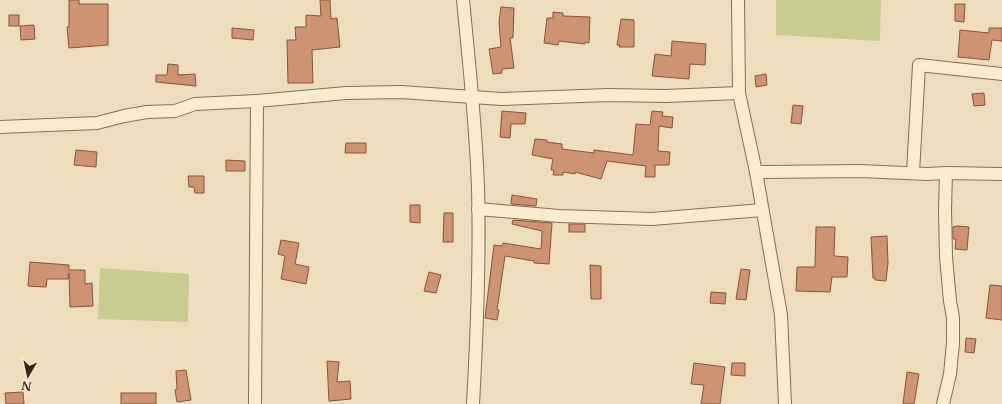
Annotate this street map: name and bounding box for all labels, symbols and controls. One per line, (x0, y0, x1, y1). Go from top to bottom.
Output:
north arrow (8, 356, 48, 396)
text: N (20, 378, 33, 394)

